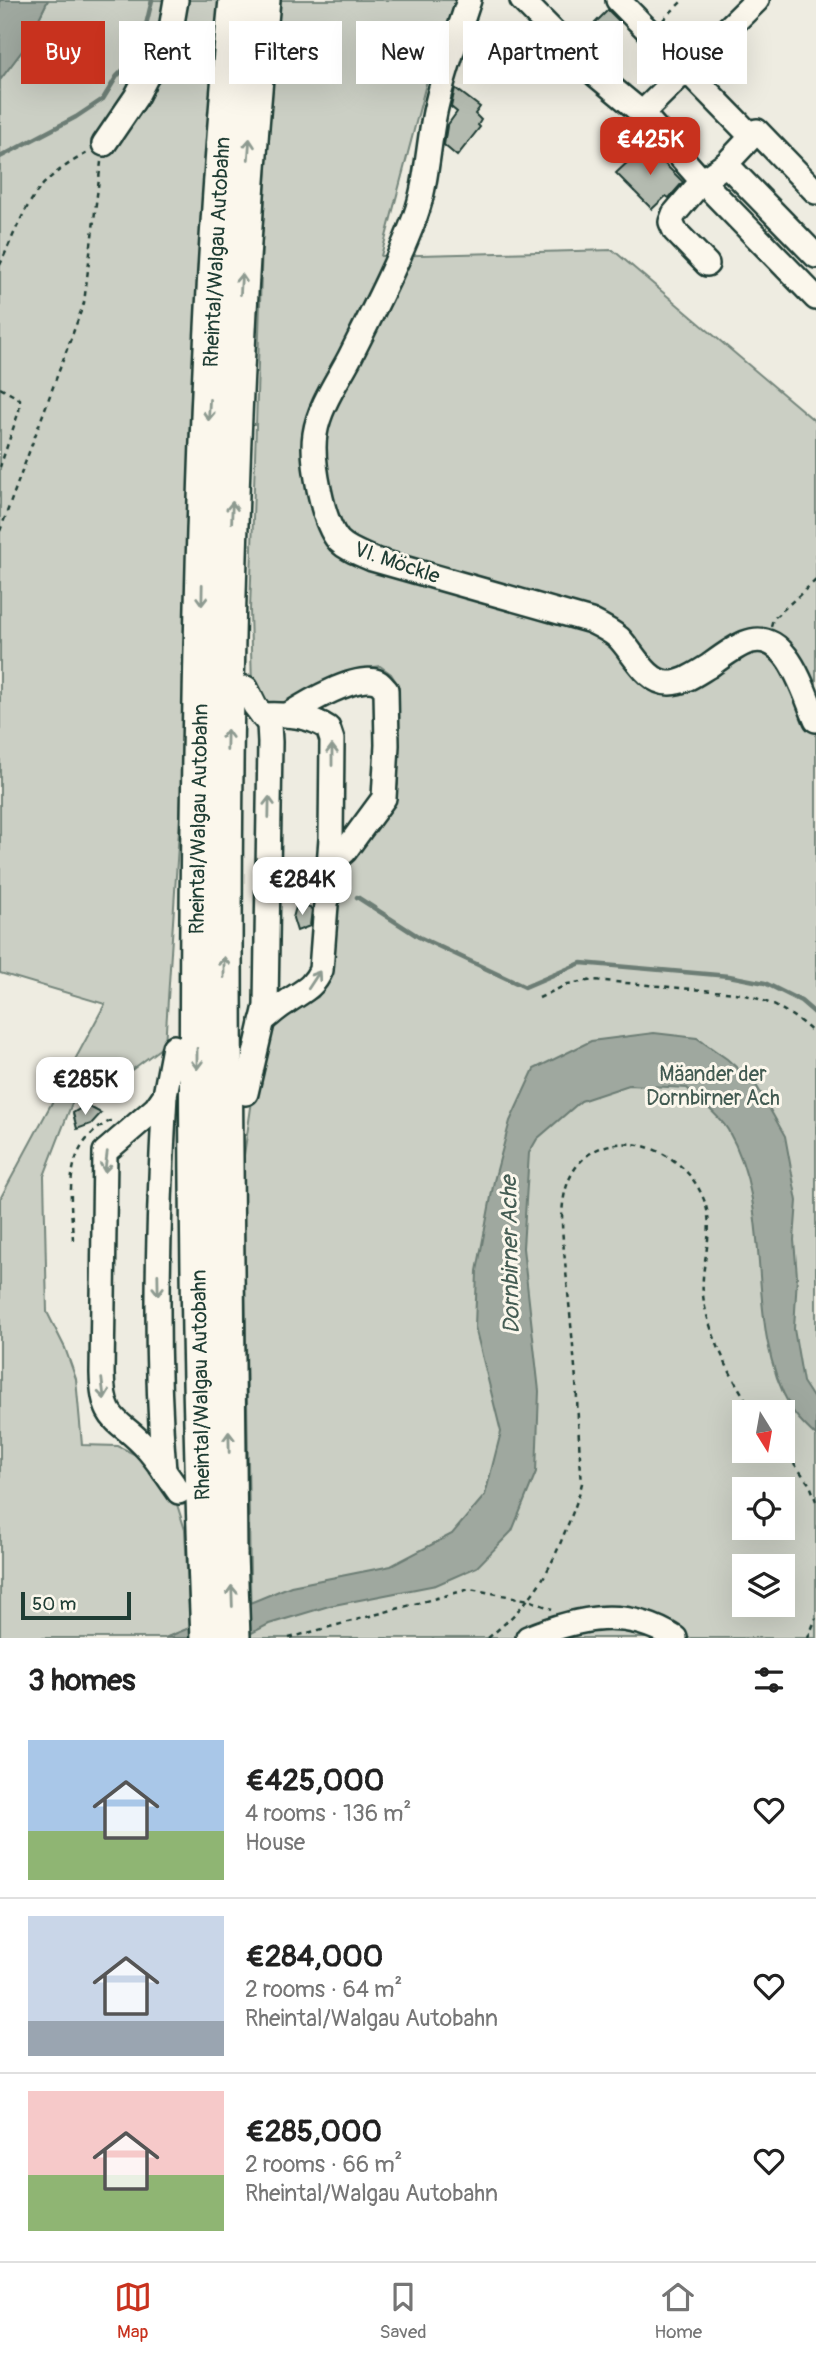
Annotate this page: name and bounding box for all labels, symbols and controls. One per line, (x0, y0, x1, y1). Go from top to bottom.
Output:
chip: Buy (21, 21, 105, 84)
chip: Rent (119, 21, 215, 84)
chip: Filters (229, 21, 342, 84)
chip: New (356, 21, 449, 84)
chip: Apartment (463, 21, 623, 84)
chip: House (637, 21, 747, 84)
pin: €425K (601, 118, 699, 177)
text: €425K (616, 125, 684, 154)
street label: Rheintal/Walgau Autobahn (197, 136, 237, 368)
one-way arrow (243, 138, 256, 161)
one-way arrow (235, 274, 248, 296)
one-way arrow (202, 399, 215, 422)
one-way arrow (225, 500, 239, 523)
street label: VI. Möckle (351, 536, 444, 590)
one-way arrow (195, 583, 209, 606)
street label: Rheintal/Walgau Autobahn (183, 703, 215, 935)
one-way arrow (220, 729, 233, 752)
one-way arrow (325, 744, 339, 767)
one-way arrow (262, 796, 276, 819)
pin: €284K (253, 858, 351, 917)
text: €284K (269, 865, 335, 894)
one-way arrow (217, 956, 231, 979)
one-way arrow (307, 971, 322, 990)
one-way arrow (190, 1048, 204, 1071)
pin: €285K (36, 1058, 134, 1117)
park label: Mäander der Dornbirner Ach (646, 1061, 780, 1112)
text: €285K (52, 1065, 118, 1094)
one-way arrow (99, 1150, 112, 1173)
water label: Dornbirner Ache (494, 1173, 526, 1334)
street label: Rheintal/Walgau Autobahn (185, 1269, 217, 1501)
one-way arrow (151, 1273, 165, 1296)
one-way arrow (97, 1377, 110, 1400)
north arrow (732, 1400, 794, 1463)
map controls (732, 1400, 795, 1617)
one-way arrow (222, 1431, 236, 1454)
button: locate (732, 1477, 795, 1540)
button: layers (732, 1554, 795, 1617)
one-way arrow (225, 1585, 238, 1608)
scale bar (21, 1589, 131, 1621)
text: 50 m (32, 1592, 76, 1616)
icon: filters (750, 1661, 788, 1699)
text: 3 homes (28, 1662, 135, 1699)
text: €425,000 (245, 1762, 384, 1799)
icon: home (84, 1768, 168, 1852)
icon: heart (750, 1791, 788, 1829)
text: 4 rooms · 136 m² (245, 1799, 411, 1828)
text: House (245, 1828, 305, 1857)
text: €284,000 (245, 1938, 383, 1975)
icon: home (84, 1944, 168, 2028)
icon: heart (750, 1967, 788, 2005)
text: 2 rooms · 64 m² (245, 1975, 402, 2004)
text: Rheintal/Walgau Autobahn (245, 2004, 498, 2033)
text: €285,000 (245, 2113, 382, 2150)
icon: home (84, 2119, 168, 2203)
icon: heart (750, 2142, 788, 2180)
text: 2 rooms · 66 m² (245, 2150, 402, 2179)
text: Rheintal/Walgau Autobahn (245, 2179, 498, 2208)
tab: Map (114, 2278, 152, 2344)
tab: Saved (379, 2278, 427, 2344)
tab: Home (654, 2278, 702, 2344)

